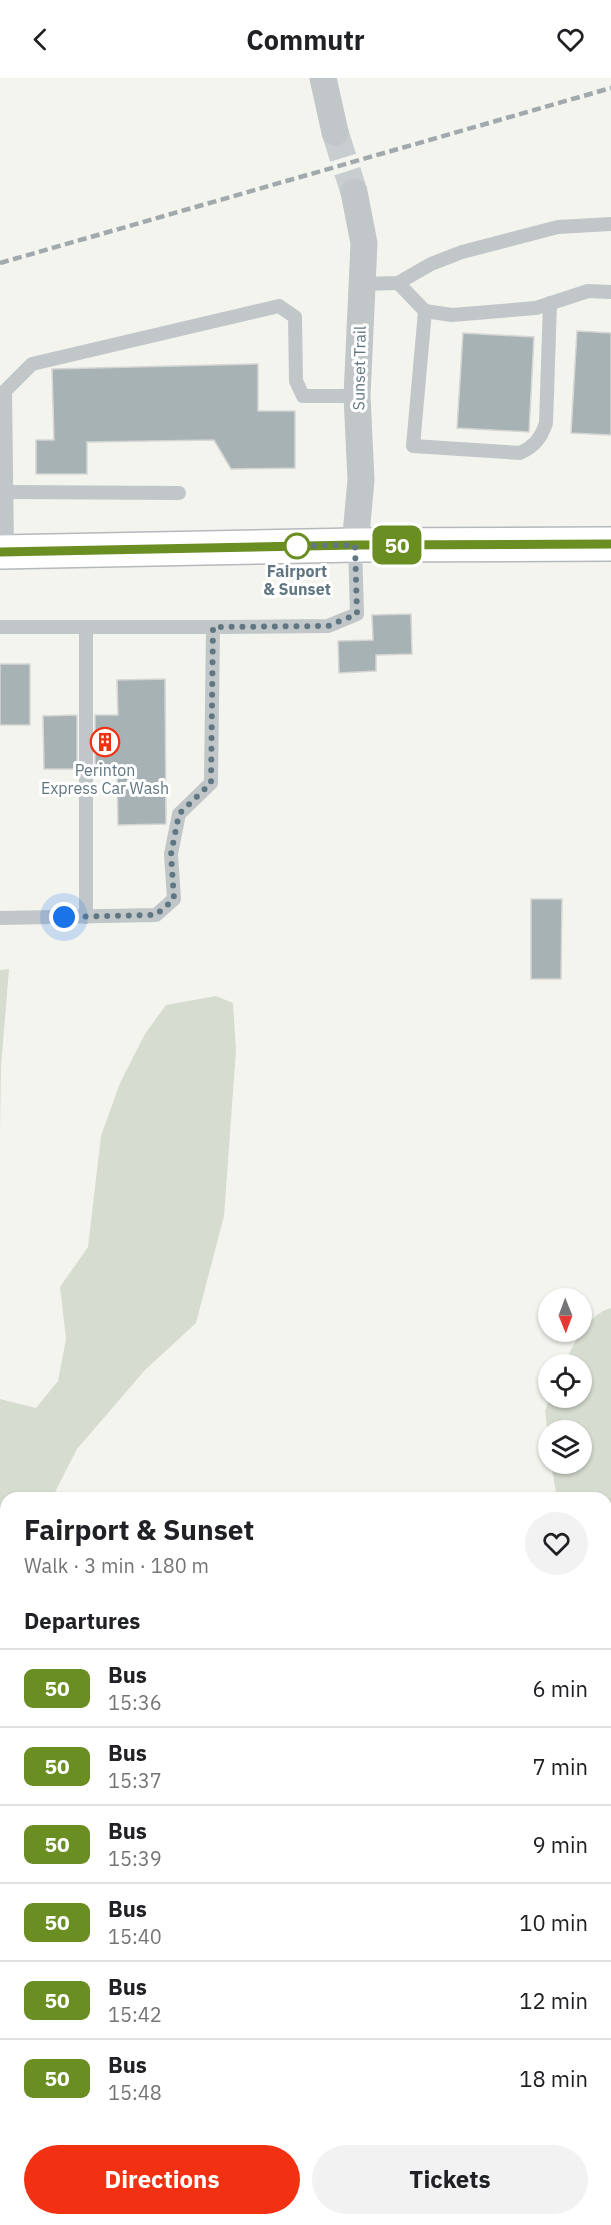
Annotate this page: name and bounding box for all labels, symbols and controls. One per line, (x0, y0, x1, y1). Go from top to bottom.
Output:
text: Commutr (246, 22, 365, 57)
icon: back (24, 23, 57, 56)
icon: heart (554, 23, 587, 56)
street label: Sunset Trail (348, 326, 370, 410)
line badge: 50 (370, 526, 424, 564)
text: 50 (384, 531, 410, 559)
marker: Fairport & Sunset (284, 533, 310, 559)
place label: Fairport & Sunset (263, 561, 331, 599)
building icon: Perinton Express Car Wash (89, 726, 121, 758)
place label: Perinton Express Car Wash (41, 760, 169, 798)
your location (49, 902, 79, 932)
north arrow (538, 1288, 592, 1342)
map controls (538, 1288, 592, 1474)
button: locate (538, 1354, 592, 1408)
button: layers (538, 1420, 592, 1474)
text: Fairport & Sunset (24, 1511, 254, 1548)
button: heart (525, 1512, 588, 1575)
text: Walk · 3 min · 180 m (24, 1552, 209, 1579)
text: Departures (24, 1606, 140, 1635)
text: Bus (108, 1660, 147, 1689)
text: 50 (44, 1674, 70, 1702)
text: 6 min (532, 1674, 588, 1703)
text: 15:36 (108, 1689, 162, 1716)
text: Bus (108, 1738, 147, 1767)
text: 50 (44, 1752, 70, 1780)
text: 7 min (532, 1752, 588, 1781)
text: 15:37 (108, 1767, 162, 1794)
text: Bus (108, 1816, 147, 1845)
text: 50 (44, 1830, 70, 1858)
text: 9 min (532, 1830, 588, 1859)
text: 15:39 (108, 1845, 162, 1872)
text: Bus (108, 1894, 147, 1923)
text: 50 (44, 1908, 70, 1936)
text: 10 min (519, 1908, 588, 1937)
text: 15:40 (108, 1923, 162, 1950)
text: Bus (108, 1972, 147, 2001)
text: 50 (44, 1986, 70, 2014)
text: 12 min (519, 1986, 588, 2015)
text: 15:42 (108, 2001, 162, 2028)
text: Bus (108, 2050, 147, 2079)
text: 50 (44, 2064, 70, 2092)
text: 18 min (519, 2064, 588, 2093)
text: 15:48 (108, 2079, 162, 2106)
button: Directions (24, 2145, 300, 2214)
button: Tickets (312, 2145, 588, 2214)

